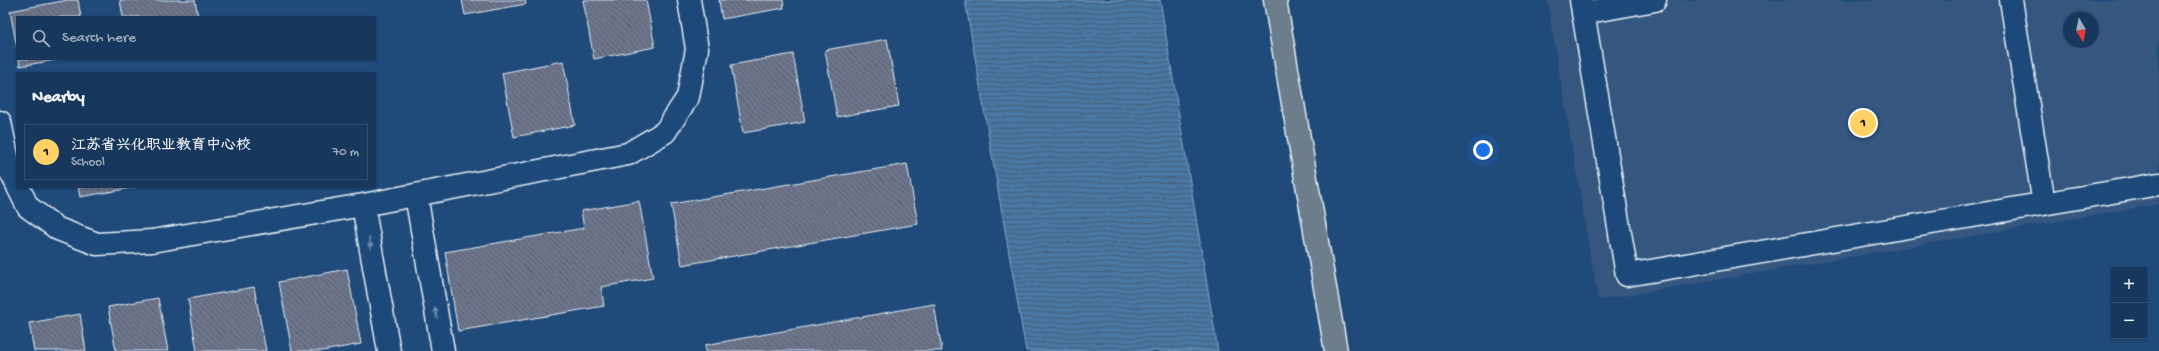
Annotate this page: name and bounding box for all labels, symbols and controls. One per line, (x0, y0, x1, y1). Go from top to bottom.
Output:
north arrow (2063, 12, 2099, 48)
search box (16, 16, 376, 60)
icon: search (30, 27, 52, 49)
text: Search here (62, 29, 136, 47)
text: Nearby (32, 88, 85, 108)
pin: 1 (1850, 108, 1876, 138)
text: 江苏省兴化职业教育中心校 (71, 137, 251, 155)
your location (1473, 140, 1493, 160)
text: 1 (43, 145, 49, 160)
text: 70 m (333, 145, 359, 160)
text: School (71, 155, 105, 170)
one-way arrow (367, 237, 373, 249)
map controls (2111, 267, 2147, 339)
button: + (2111, 267, 2147, 303)
button: − (2111, 303, 2147, 339)
one-way arrow (433, 306, 439, 319)

